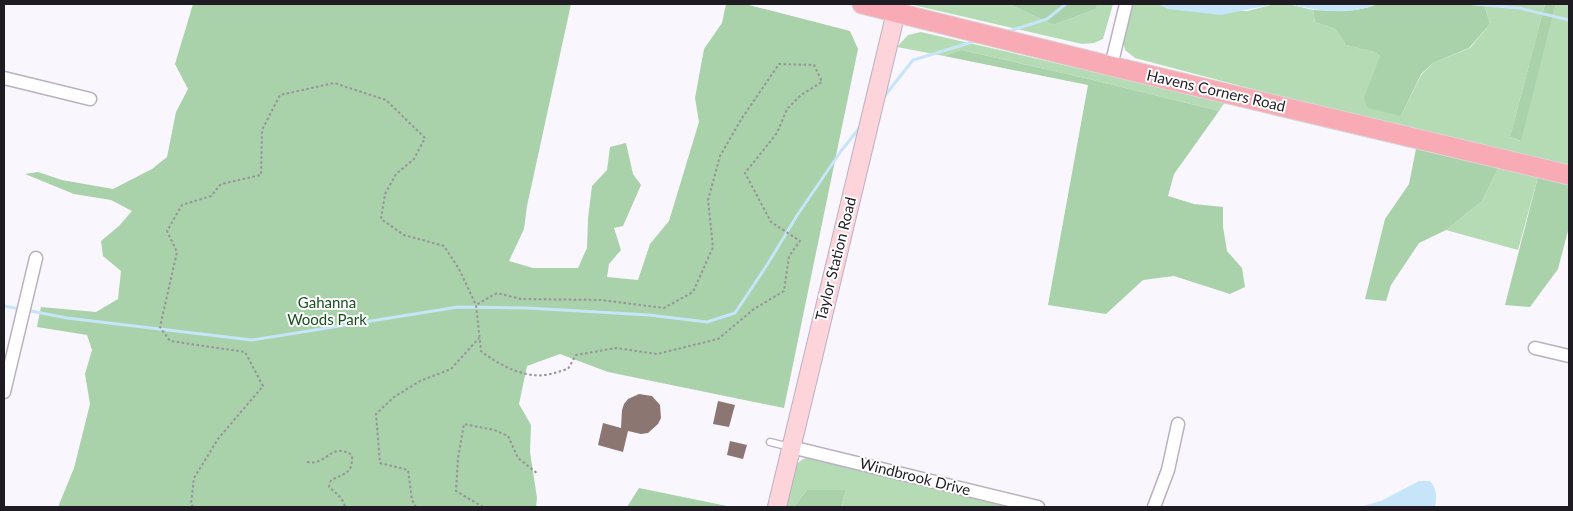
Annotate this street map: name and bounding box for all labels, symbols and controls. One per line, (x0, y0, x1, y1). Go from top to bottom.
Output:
street label: Havens Corners Road (1145, 65, 1287, 115)
street label: Taylor Station Road (811, 195, 859, 323)
park label: Gahanna Woods Park (287, 293, 367, 328)
street label: Windbrook Drive (858, 454, 973, 499)

